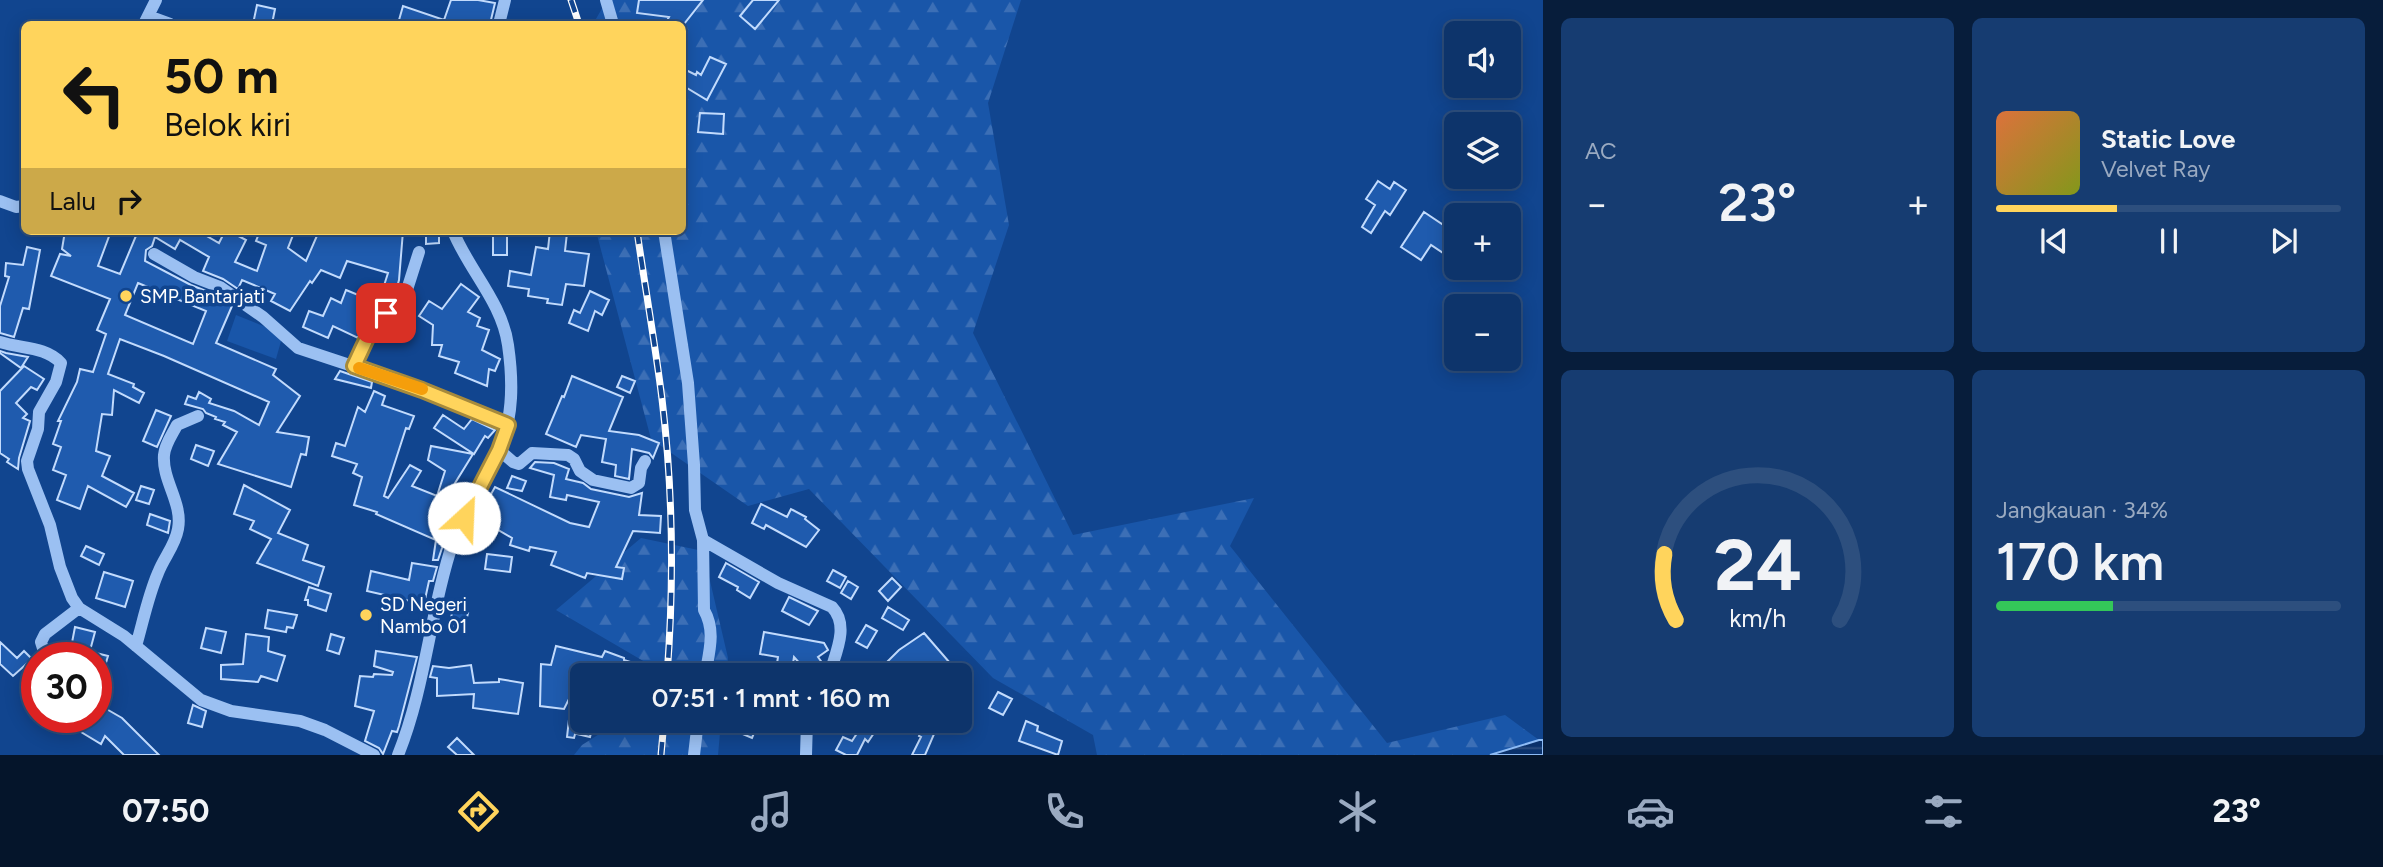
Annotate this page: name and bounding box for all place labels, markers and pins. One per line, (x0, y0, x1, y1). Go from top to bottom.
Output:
pin (356, 283, 416, 343)
place label: SMP Bantarjati (140, 285, 265, 308)
marker: SMP Bantarjati (118, 288, 134, 304)
place label: SD Negeri Nambo 01 (380, 593, 467, 638)
marker: SD Negeri Nambo 01 (358, 607, 374, 623)

